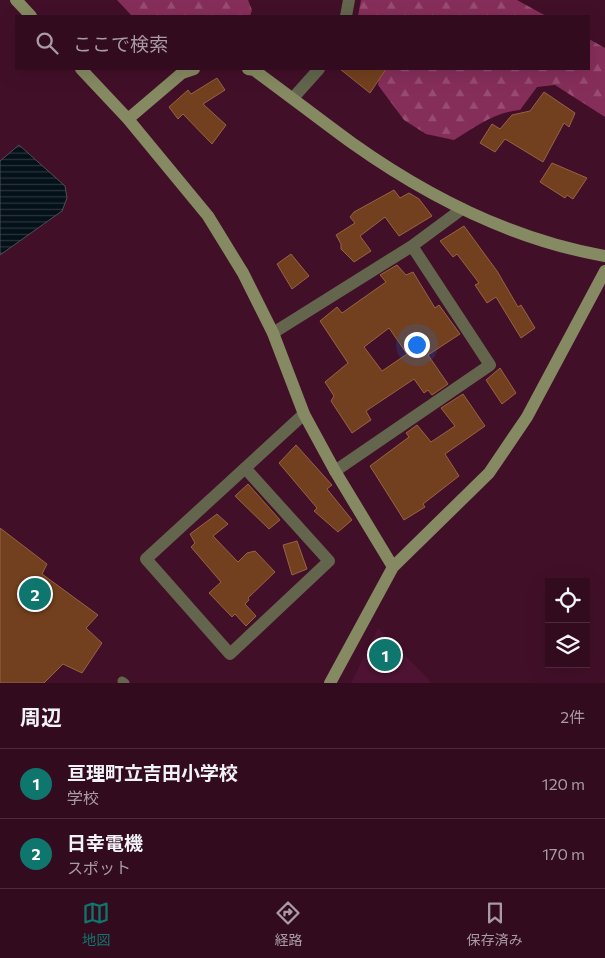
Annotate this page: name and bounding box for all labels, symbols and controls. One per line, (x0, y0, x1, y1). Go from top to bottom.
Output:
search box (15, 15, 590, 70)
icon: search (33, 29, 61, 57)
text: ここで検索 (73, 32, 168, 55)
your location (404, 332, 430, 358)
pin: 2 (19, 575, 51, 613)
map controls (545, 578, 590, 668)
button: locate (545, 578, 590, 623)
button: layers (545, 623, 590, 668)
pin: 1 (369, 636, 401, 674)
text: 周辺 (20, 704, 62, 729)
text: 2件 (560, 707, 585, 726)
text: 亘理町立吉田小学校 (67, 761, 238, 784)
text: 1 (32, 774, 40, 793)
text: 120 m (542, 774, 585, 793)
text: 学校 (67, 788, 99, 807)
text: 日幸電機 (67, 831, 143, 854)
text: 2 (31, 844, 41, 863)
text: 170 m (542, 844, 585, 863)
text: スポット (67, 858, 131, 877)
tab: 地図 (82, 899, 110, 949)
tab: 経路 (274, 899, 302, 949)
tab: 保存済み (467, 899, 523, 949)

